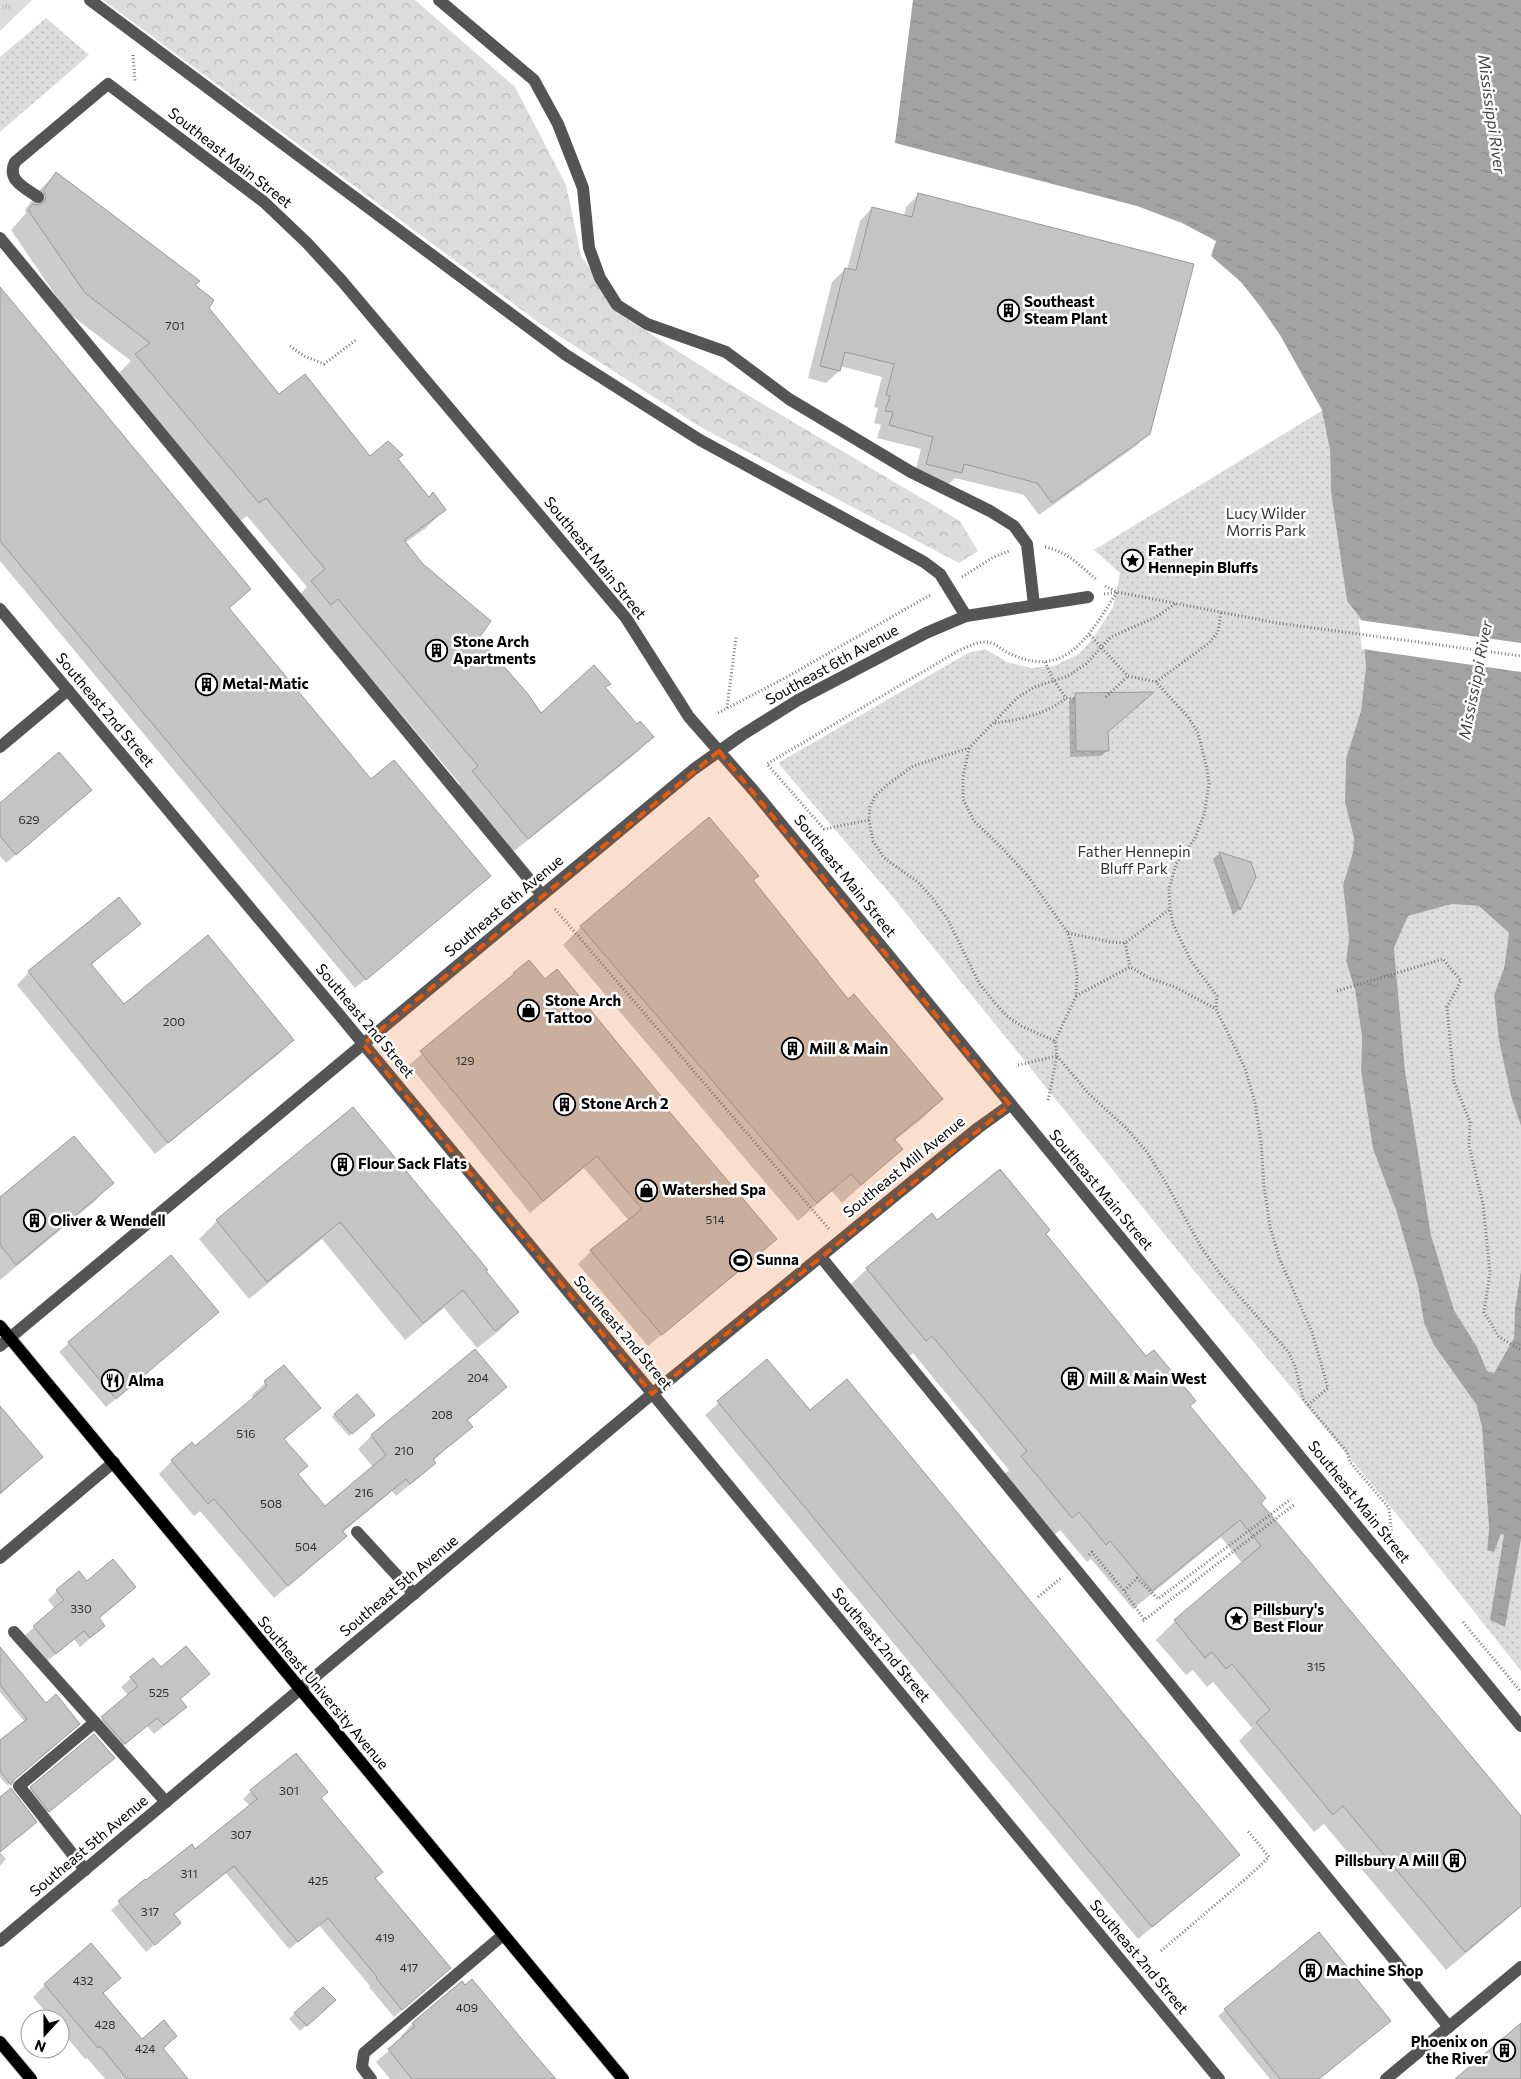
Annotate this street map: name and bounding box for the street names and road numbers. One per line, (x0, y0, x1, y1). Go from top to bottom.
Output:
street label: Southeast Main Street (165, 103, 296, 211)
street label: Southeast Main Street (541, 493, 651, 622)
street label: Southeast 6th Avenue (762, 620, 901, 708)
street label: Southeast 2nd Street (53, 649, 159, 770)
street label: Southeast Main Street (791, 811, 901, 940)
street label: Southeast 6th Avenue (440, 850, 566, 960)
street label: Southeast 2nd Street (313, 960, 419, 1081)
street label: Southeast Mill Avenue (839, 1112, 968, 1221)
street label: Southeast Main Street (1046, 1125, 1158, 1253)
street label: Southeast 2nd Street (571, 1272, 677, 1393)
street label: Southeast Main Street (1305, 1437, 1415, 1566)
street label: Southeast 5th Avenue (336, 1530, 461, 1640)
street label: Southeast 2nd Street (829, 1584, 935, 1705)
street label: Southeast University Avenue (254, 1612, 393, 1773)
street label: Southeast 5th Avenue (26, 1790, 151, 1900)
street label: Southeast 2nd Street (1087, 1896, 1193, 2017)

